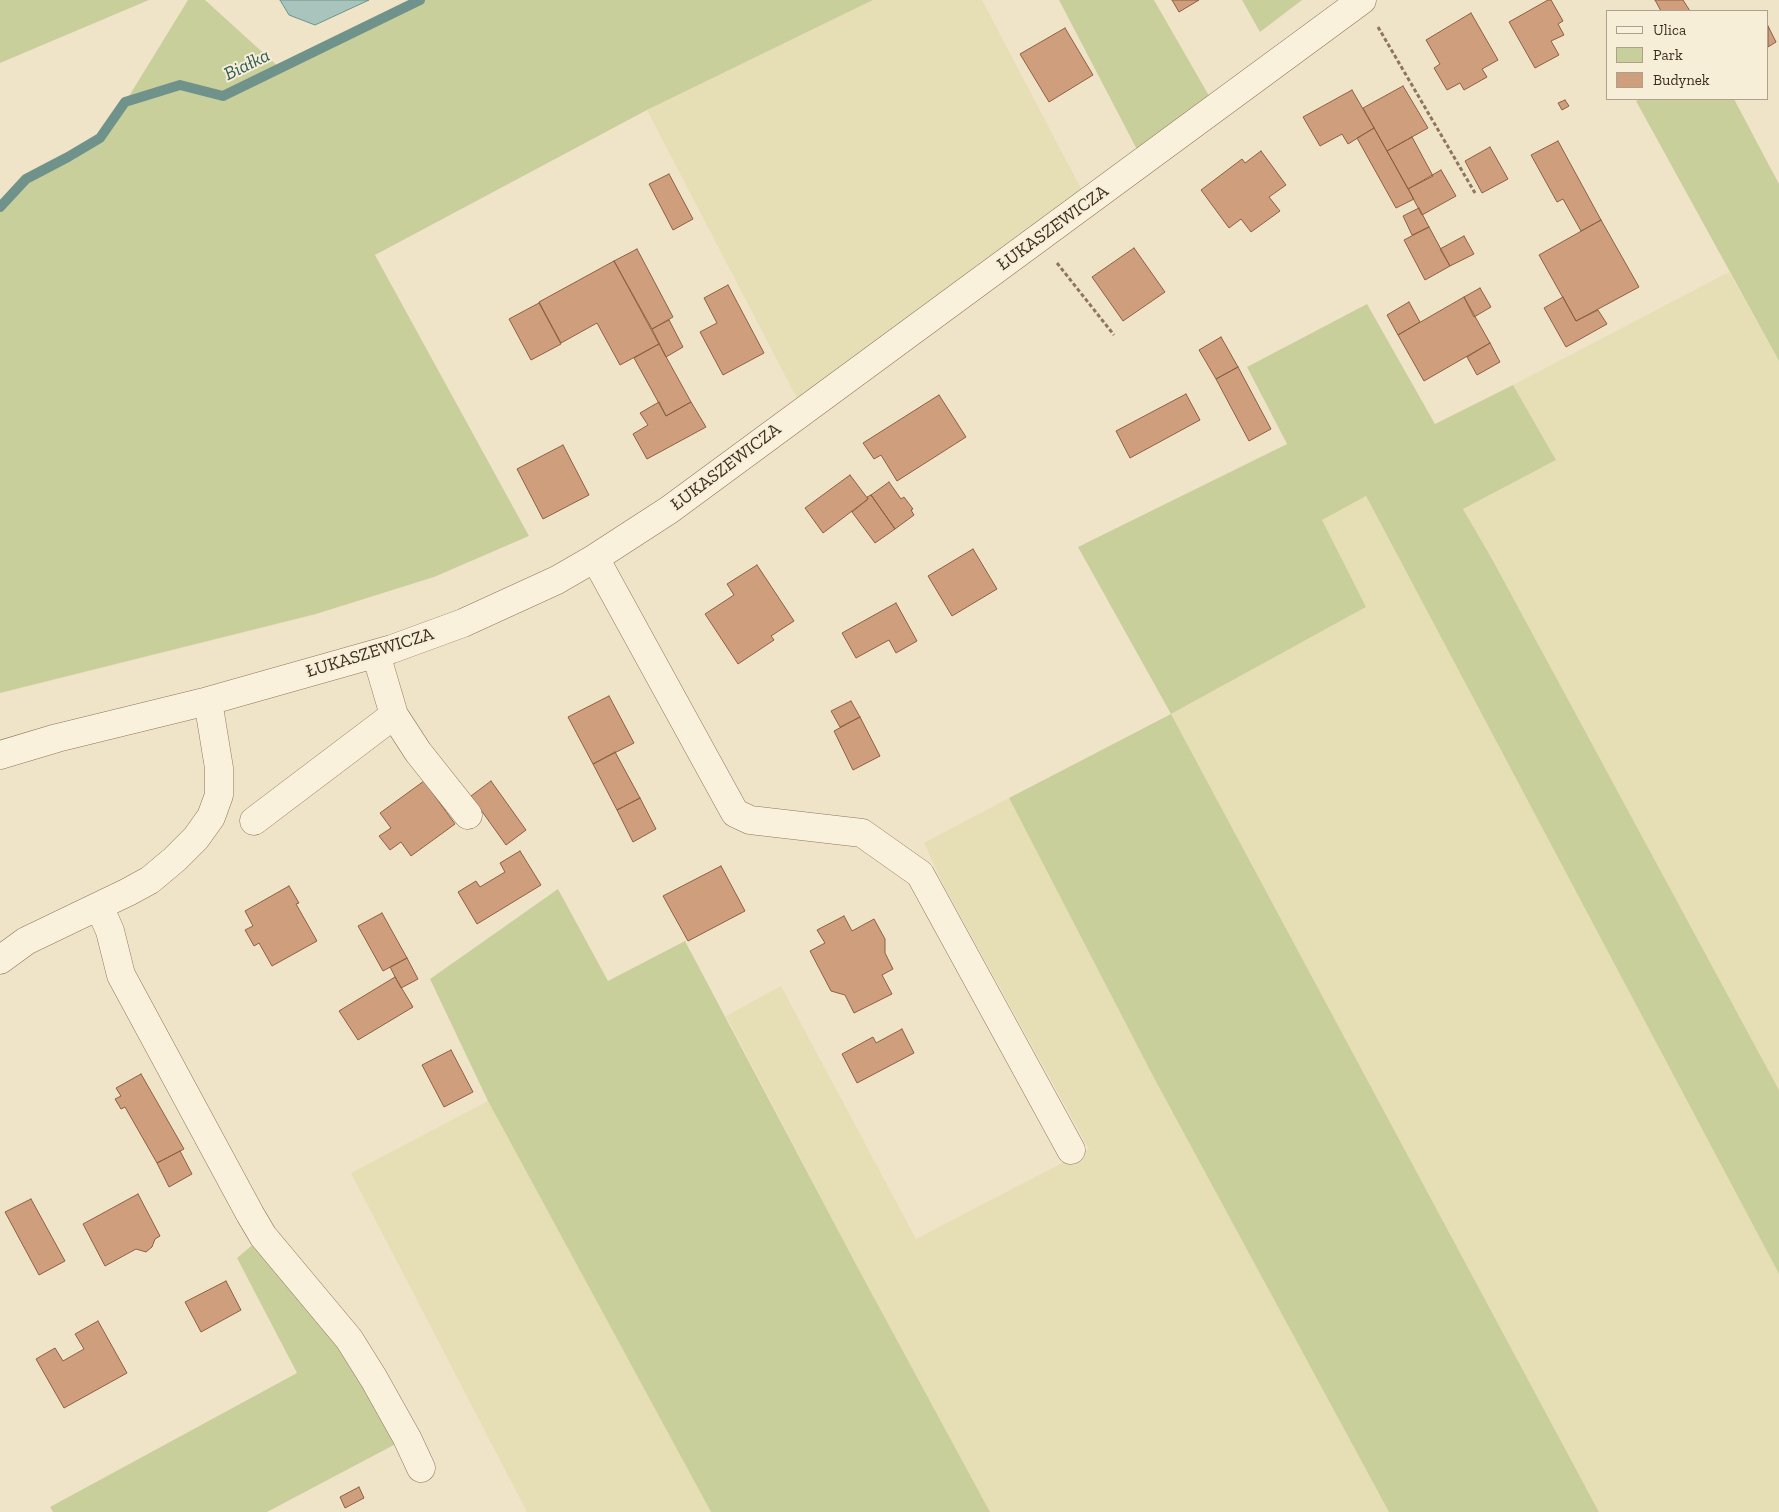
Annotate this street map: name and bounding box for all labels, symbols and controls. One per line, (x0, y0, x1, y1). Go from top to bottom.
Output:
legend (1606, 10, 1769, 100)
text: Ulica (1653, 21, 1686, 39)
water label: Białka (220, 44, 274, 86)
text: Park (1653, 46, 1683, 64)
text: Budynek (1653, 71, 1710, 89)
street label: ŁUKASZEWICZA (993, 180, 1113, 276)
street label: ŁUKASZEWICZA (667, 419, 785, 515)
street label: ŁUKASZEWICZA (304, 623, 436, 683)

